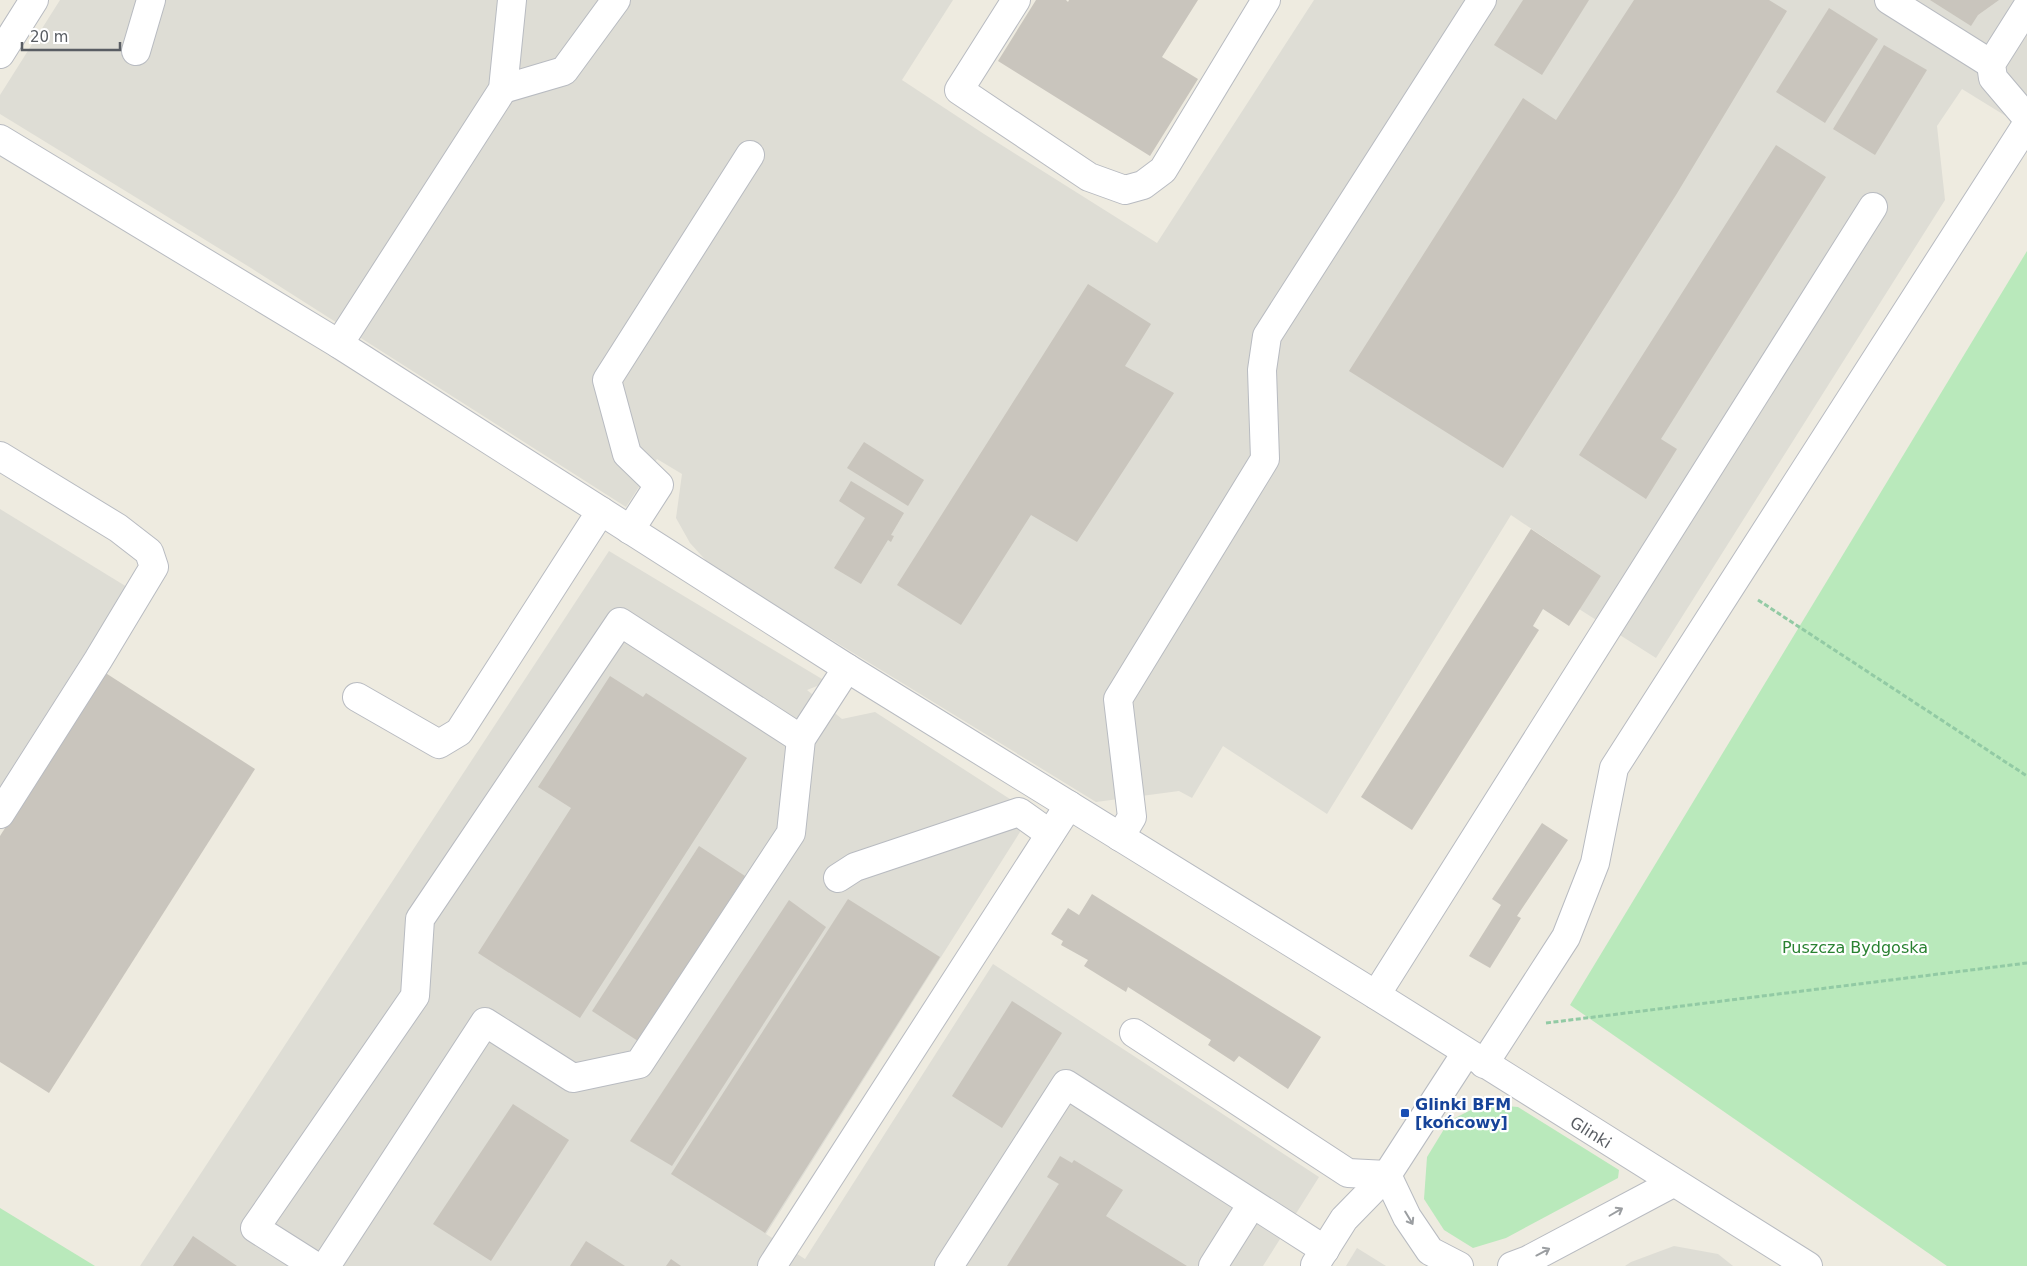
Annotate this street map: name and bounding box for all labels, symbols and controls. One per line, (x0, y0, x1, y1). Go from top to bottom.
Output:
scale bar (22, 20, 120, 52)
text: 20 m (30, 28, 68, 46)
park label: Puszcza Bydgoska (1782, 938, 1928, 957)
place label: Glinki BFM [końcowy] (1415, 1095, 1511, 1132)
marker: Glinki BFM [końcowy] (1399, 1107, 1411, 1119)
street label: Glinki (1567, 1112, 1615, 1152)
one-way arrow (1609, 1206, 1623, 1216)
one-way arrow (1404, 1211, 1414, 1226)
one-way arrow (1536, 1247, 1551, 1257)

